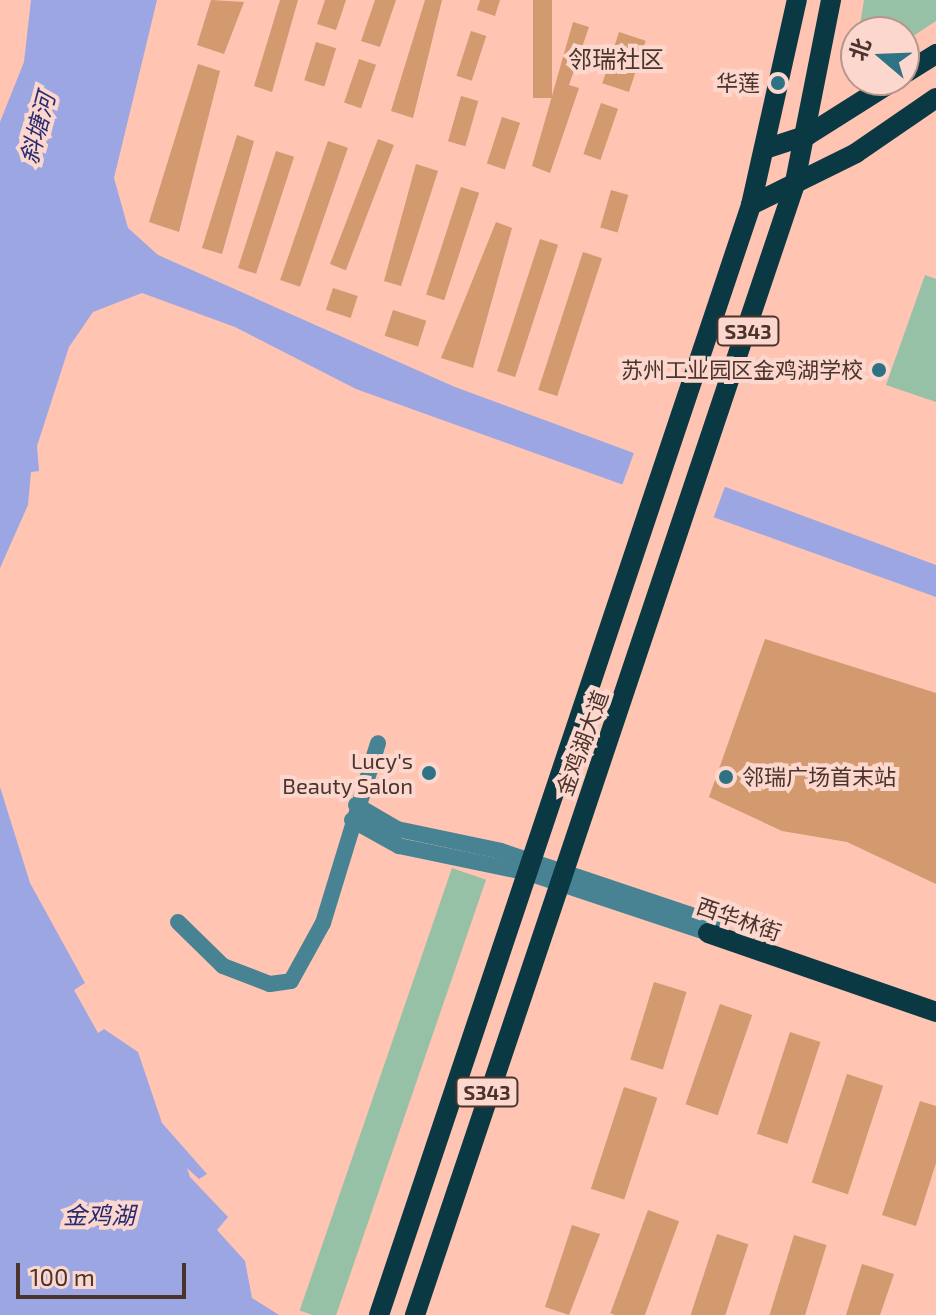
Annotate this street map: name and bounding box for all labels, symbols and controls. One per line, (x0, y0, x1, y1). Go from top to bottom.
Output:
north arrow (840, 16, 920, 96)
text: 北 (843, 34, 875, 63)
district label: 邻瑞社区 (568, 45, 664, 73)
place label: 华莲 (716, 70, 760, 96)
marker: 华莲 (767, 72, 789, 94)
water label: 斜塘河 (14, 89, 60, 167)
road number: S343 (716, 315, 780, 347)
place label: 苏州工业园区金鸡湖学校 (621, 357, 863, 383)
marker: 苏州工业园区金鸡湖学校 (870, 361, 888, 379)
street label: 金鸡湖大道 (551, 687, 613, 799)
place label: Lucy's Beauty Salon (282, 747, 413, 798)
marker: Lucy's Beauty Salon (420, 764, 438, 782)
place label: 邻瑞广场首末站 (742, 764, 896, 790)
marker: 邻瑞广场首末站 (717, 768, 735, 786)
street label: 西华林街 (693, 892, 785, 946)
road number: S343 (455, 1076, 519, 1108)
water label: 金鸡湖 (63, 1201, 135, 1229)
scale bar (20, 1247, 190, 1297)
text: 100 m (30, 1262, 95, 1291)

